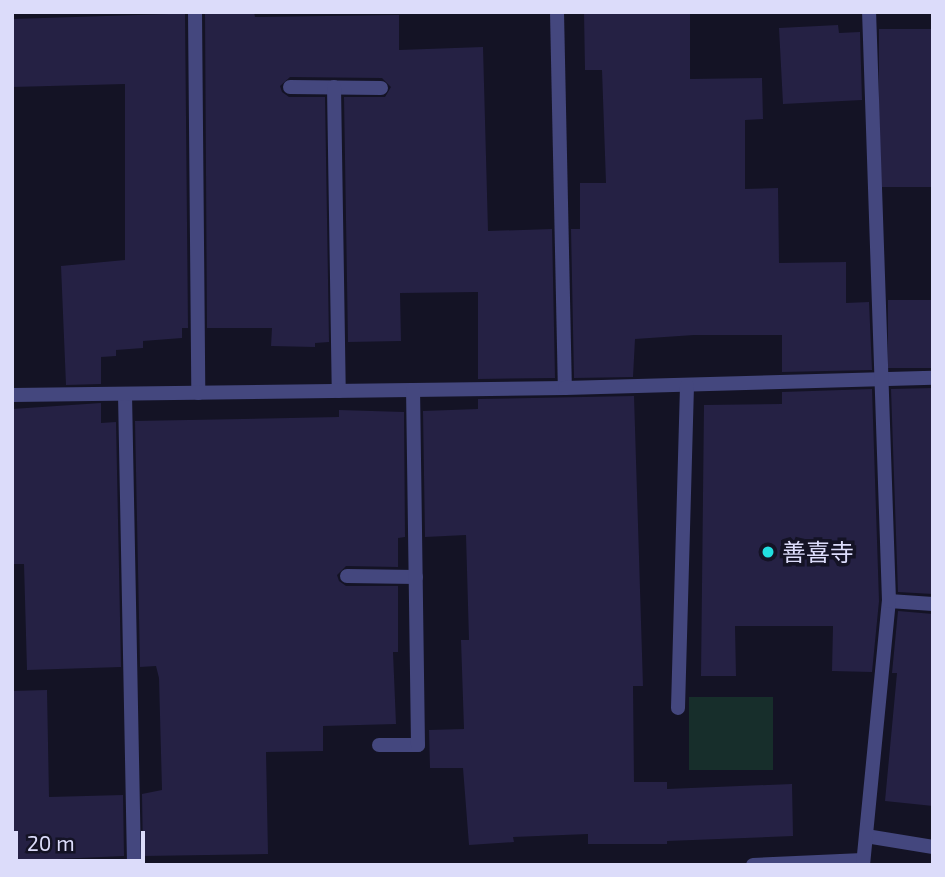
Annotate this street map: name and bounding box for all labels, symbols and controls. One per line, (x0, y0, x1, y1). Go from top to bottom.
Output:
place label: 善喜寺 (782, 538, 854, 566)
marker: 善喜寺 (760, 544, 776, 560)
scale bar (18, 818, 149, 862)
text: 20 m (27, 830, 75, 855)

